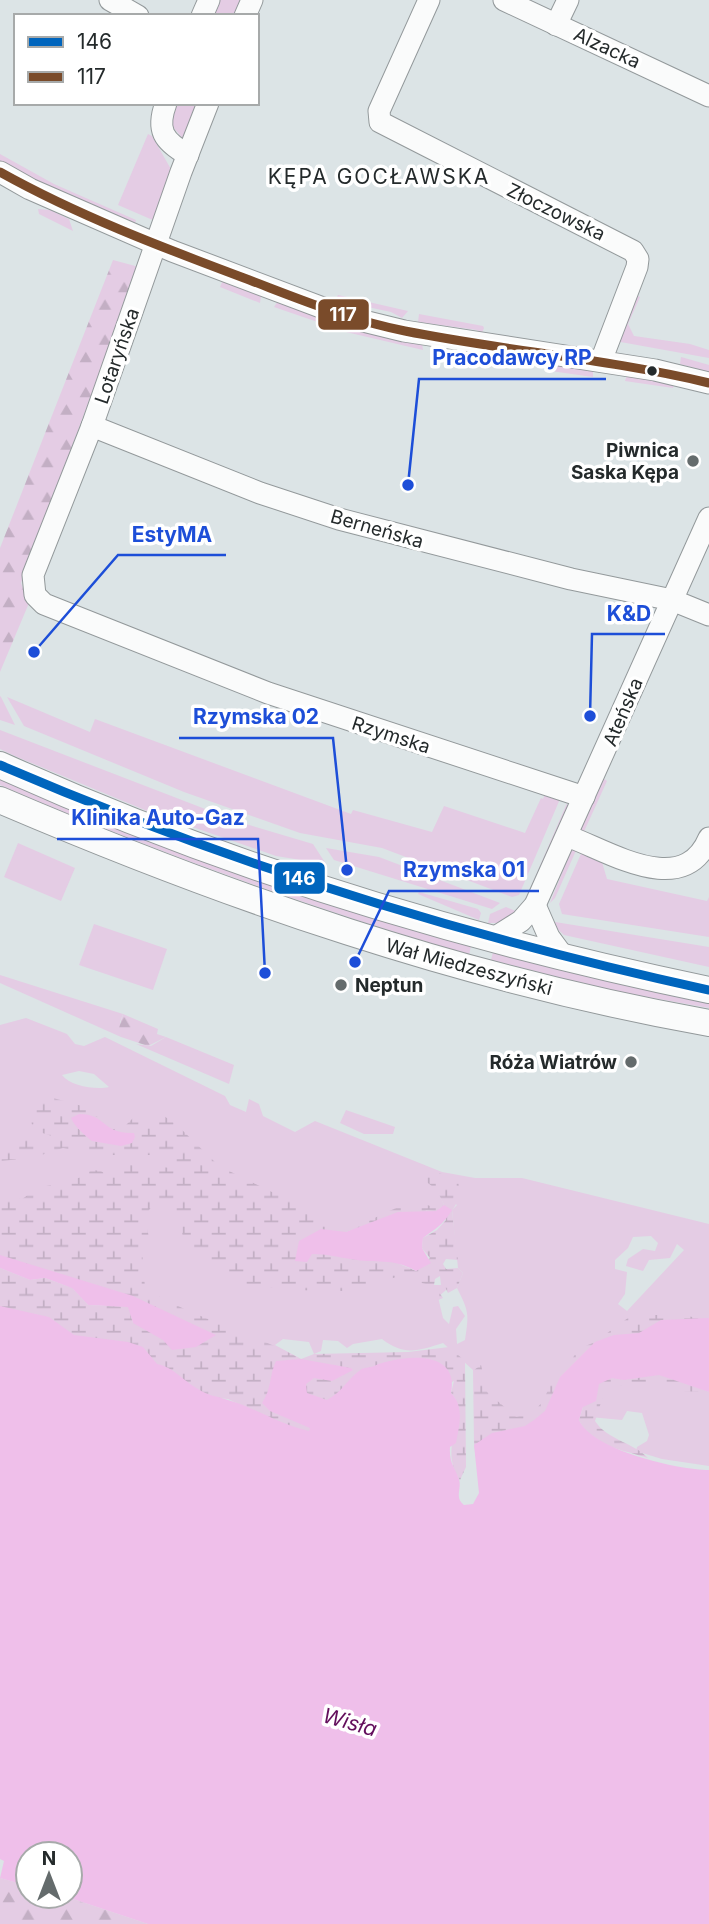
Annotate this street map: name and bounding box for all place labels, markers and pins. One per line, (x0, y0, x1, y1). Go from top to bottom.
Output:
callout: Pracodawcy RP (419, 337, 606, 379)
unlabelled marker (645, 364, 659, 378)
place label: Piwnica Saska Kępa (571, 439, 679, 484)
marker: Piwnica Saska Kępa (685, 453, 701, 469)
callout: EstyMA (118, 513, 226, 555)
callout: K&D (592, 592, 665, 634)
callout: Rzymska 02 (179, 696, 333, 738)
callout: Klinika Auto-Gaz (57, 797, 258, 839)
callout: Rzymska 01 (389, 849, 539, 891)
place label: Neptun (355, 974, 423, 997)
marker: Neptun (333, 977, 349, 993)
place label: Róża Wiatrów (489, 1051, 617, 1074)
marker: Róża Wiatrów (623, 1054, 639, 1070)

